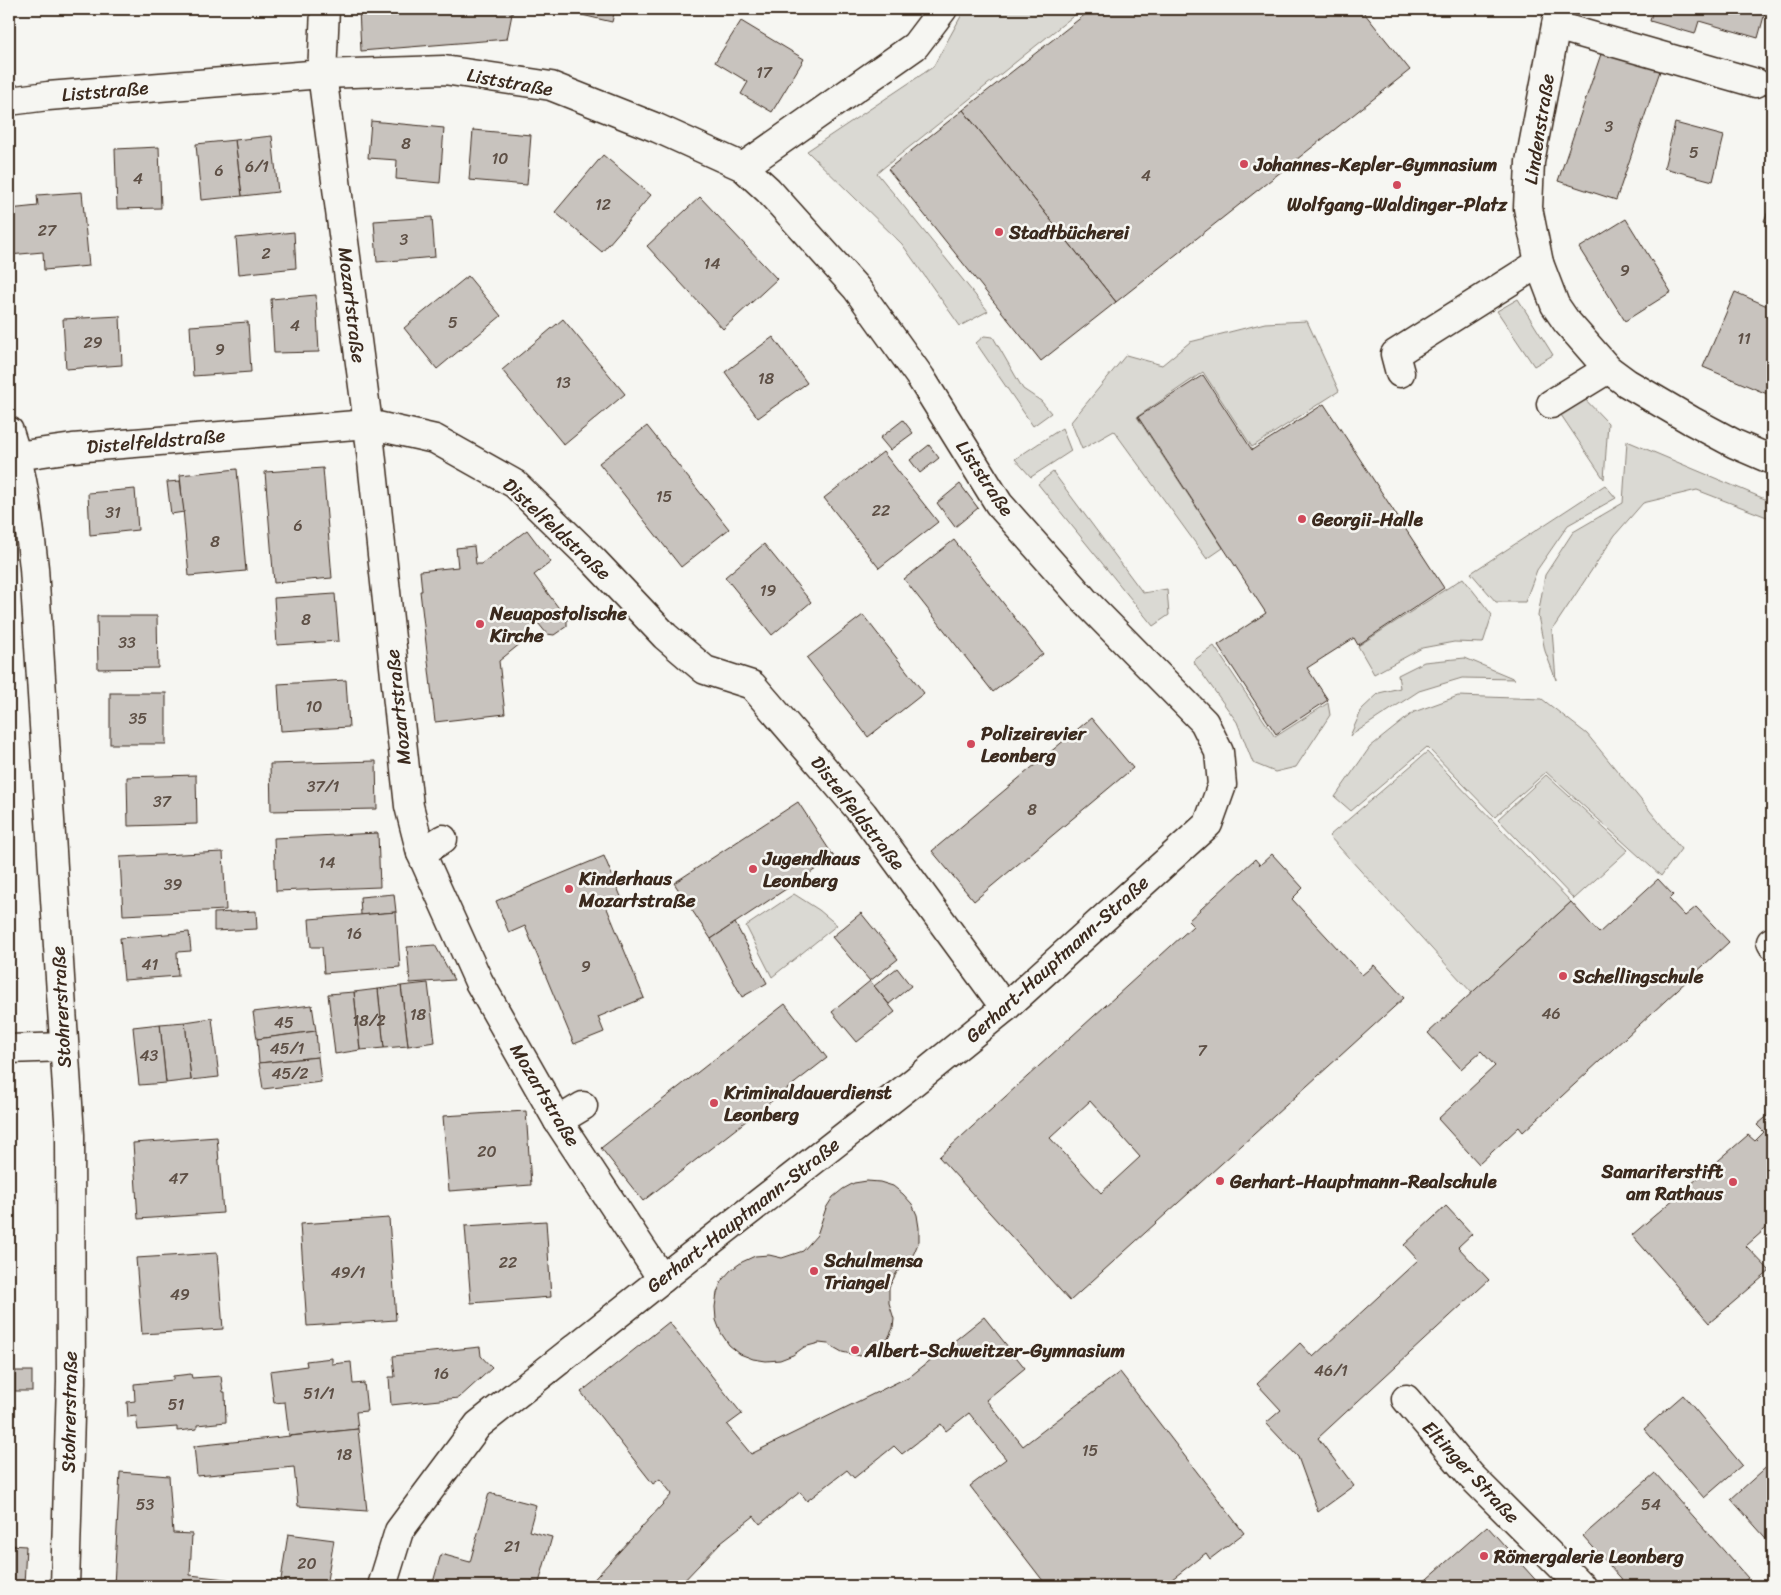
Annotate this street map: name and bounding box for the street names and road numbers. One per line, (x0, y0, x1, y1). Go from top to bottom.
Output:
street label: Liststraße (464, 58, 556, 106)
street label: Liststraße (60, 71, 150, 111)
street label: Lindenstraße (1514, 71, 1564, 187)
street label: Mozartstraße (329, 245, 375, 365)
street label: Distelfeldstraße (85, 418, 227, 463)
street label: Liststraße (947, 433, 1023, 523)
street label: Distelfeldstraße (495, 470, 619, 589)
street label: Mozartstraße (375, 647, 420, 767)
street label: Distelfeldstraße (802, 748, 914, 878)
street label: Gerhart-Hauptmann-Straße (957, 867, 1157, 1051)
street label: Stohrerstraße (41, 945, 81, 1069)
street label: Mozartstraße (501, 1037, 589, 1154)
street label: Gerhart-Hauptmann-Straße (639, 1128, 847, 1301)
street label: Stohrerstraße (51, 1351, 87, 1473)
street label: Eltinger Straße (1414, 1413, 1528, 1532)

